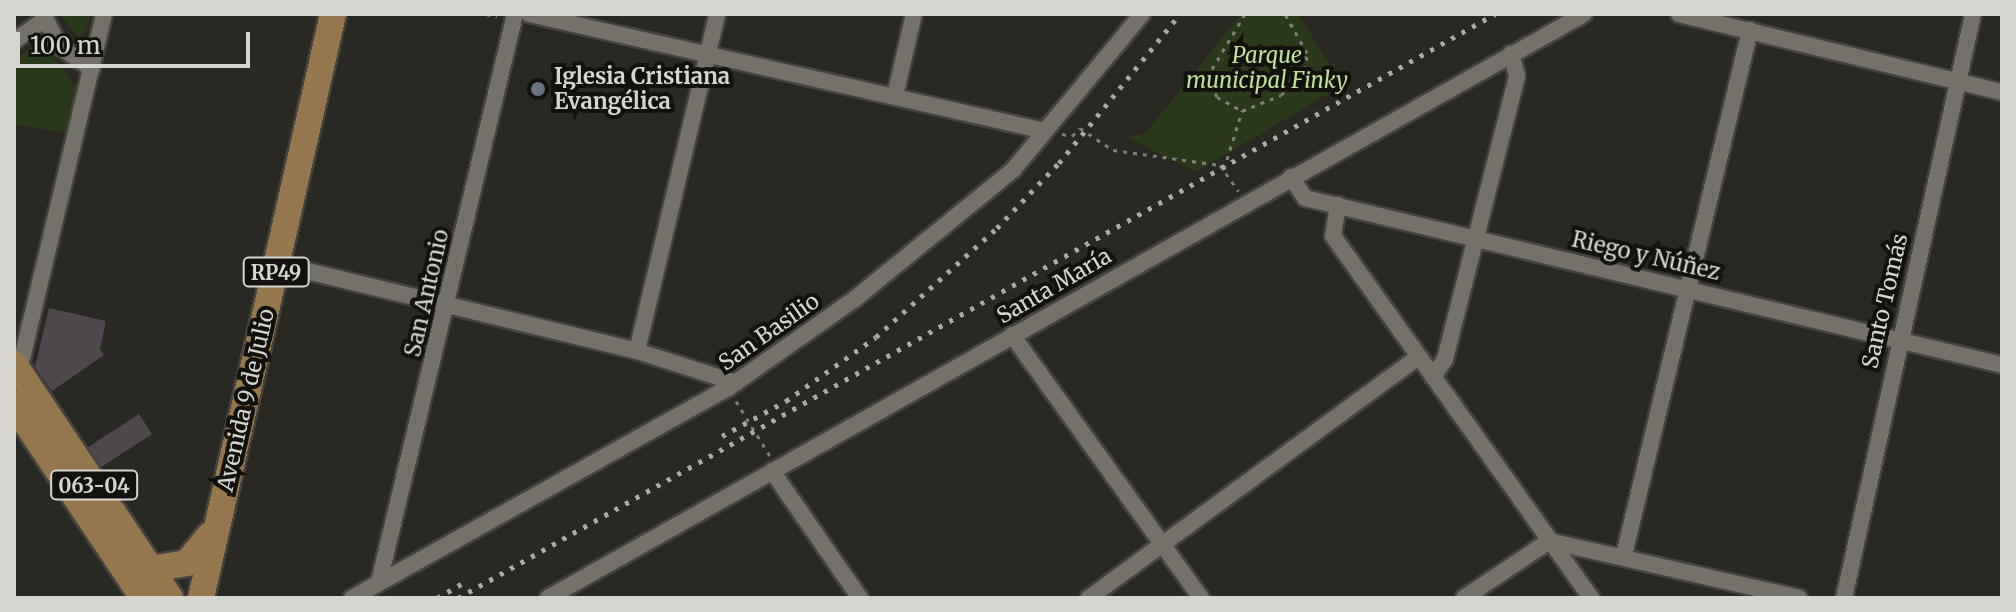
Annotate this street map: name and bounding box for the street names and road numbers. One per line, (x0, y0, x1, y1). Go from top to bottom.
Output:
street label: Riego y Núñez (1569, 226, 1723, 286)
street label: San Antonio (399, 227, 455, 359)
street label: Santo Tomás (1857, 231, 1913, 371)
street label: Santa María (992, 243, 1116, 329)
road number: RP49 (242, 256, 310, 288)
street label: San Basilio (714, 288, 824, 376)
street label: Avenida 9 de Julio (212, 306, 280, 494)
road number: 063-04 (50, 469, 138, 501)

